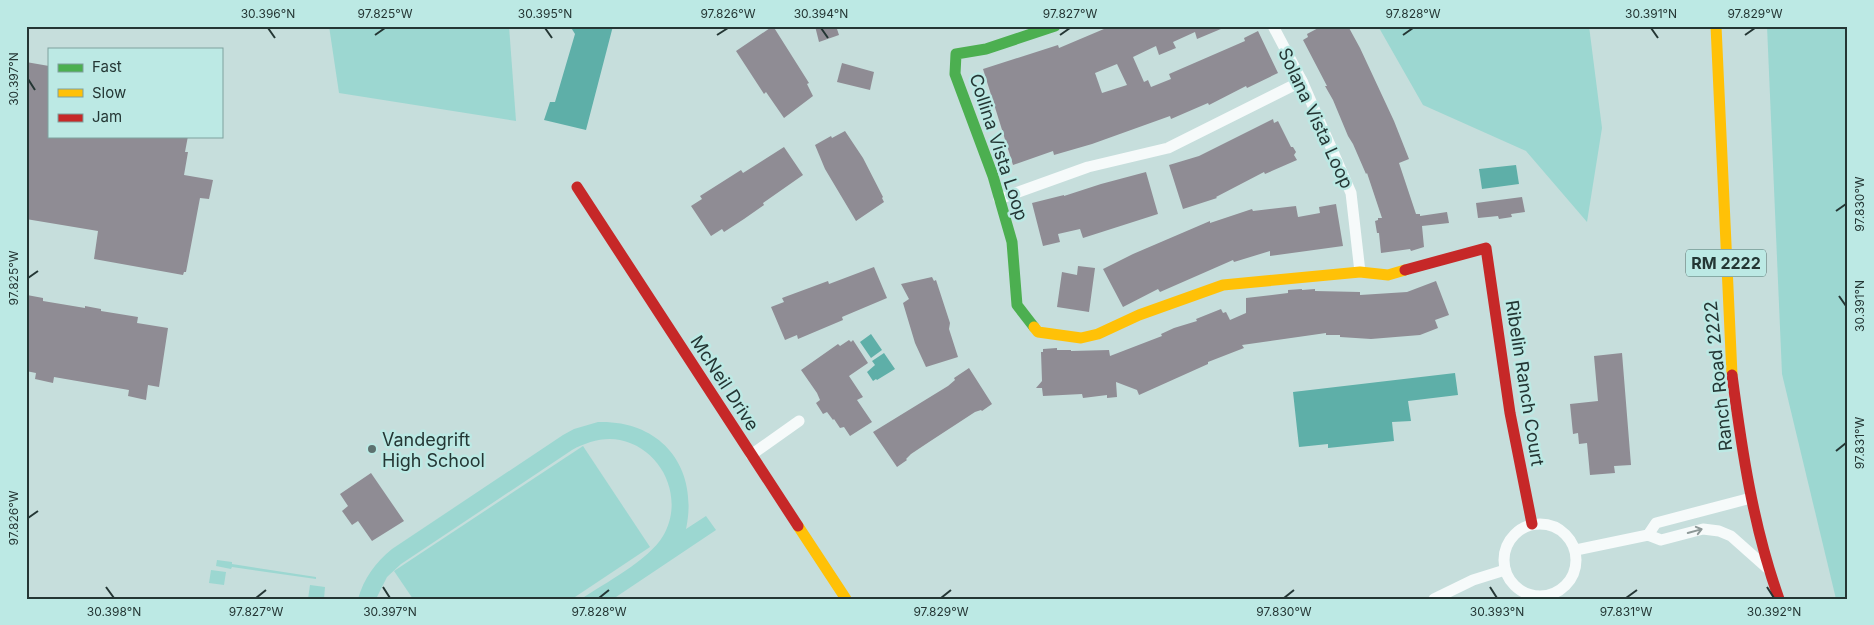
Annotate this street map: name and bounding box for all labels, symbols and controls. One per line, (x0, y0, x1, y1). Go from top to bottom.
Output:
text: 30.396°N (241, 6, 295, 21)
text: 97.825°W (357, 6, 413, 21)
text: 30.395°N (518, 6, 572, 21)
text: 97.826°W (700, 6, 756, 21)
text: 30.394°N (794, 6, 848, 21)
text: 97.827°W (1043, 6, 1097, 21)
text: 97.828°W (1386, 6, 1441, 21)
text: 30.391°N (1625, 6, 1677, 21)
text: 97.829°W (1727, 6, 1783, 21)
street label: Solana Vista Loop (1274, 44, 1358, 192)
legend (48, 48, 222, 138)
text: 30.397°N (6, 52, 21, 106)
text: Fast (92, 57, 122, 76)
street label: Collina Vista Loop (965, 71, 1033, 223)
text: Slow (92, 83, 126, 102)
text: Jam (92, 107, 122, 126)
text: 97.830°W (1852, 176, 1867, 232)
text: 97.825°W (6, 250, 21, 306)
road number: RM 2222 (1686, 250, 1766, 276)
text: 30.391°N (1852, 280, 1867, 332)
street label: Ribelin Ranch Court (1502, 299, 1548, 468)
street label: Ranch Road 2222 (1700, 300, 1736, 452)
street label: McNeil Drive (686, 332, 764, 434)
text: 97.831°W (1852, 416, 1867, 469)
place label: Vandegrift High School (382, 429, 485, 471)
marker: Vandegrift High School (366, 443, 378, 455)
text: 97.826°W (6, 490, 21, 546)
one-way arrow (1686, 526, 1702, 536)
text: 30.398°N (87, 604, 141, 619)
text: 97.827°W (229, 604, 283, 619)
text: 30.397°N (363, 604, 417, 619)
text: 97.828°W (572, 604, 627, 619)
text: 97.829°W (913, 604, 969, 619)
text: 97.830°W (1256, 604, 1312, 619)
text: 30.393°N (1470, 604, 1524, 619)
text: 97.831°W (1600, 604, 1653, 619)
text: 30.392°N (1747, 604, 1801, 619)

